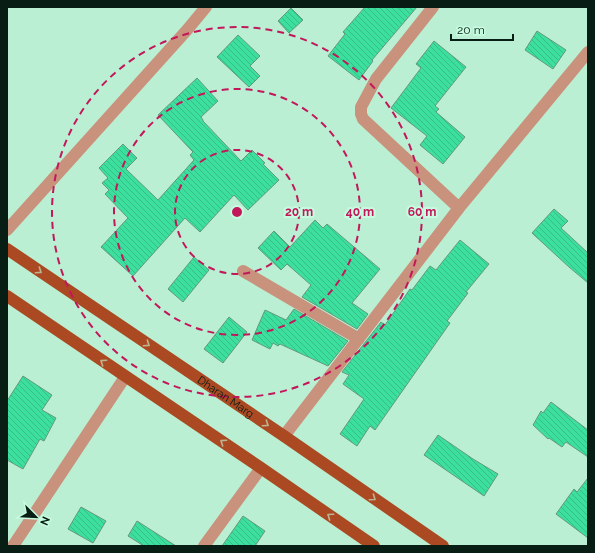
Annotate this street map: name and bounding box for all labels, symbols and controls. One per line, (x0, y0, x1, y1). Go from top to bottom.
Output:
scale bar (451, 16, 513, 42)
text: 20 m (457, 23, 485, 37)
centre of rings (230, 205, 244, 219)
text: 20 m (285, 205, 313, 219)
text: 40 m (346, 205, 374, 219)
text: 60 m (408, 205, 436, 219)
one-way arrow (35, 266, 42, 274)
one-way arrow (142, 339, 149, 346)
one-way arrow (101, 360, 108, 367)
street label: Dharan Marg (195, 373, 257, 420)
one-way arrow (262, 419, 269, 427)
one-way arrow (220, 440, 227, 447)
one-way arrow (369, 493, 376, 500)
north arrow (16, 497, 56, 537)
one-way arrow (327, 513, 334, 521)
text: N (37, 514, 52, 527)

